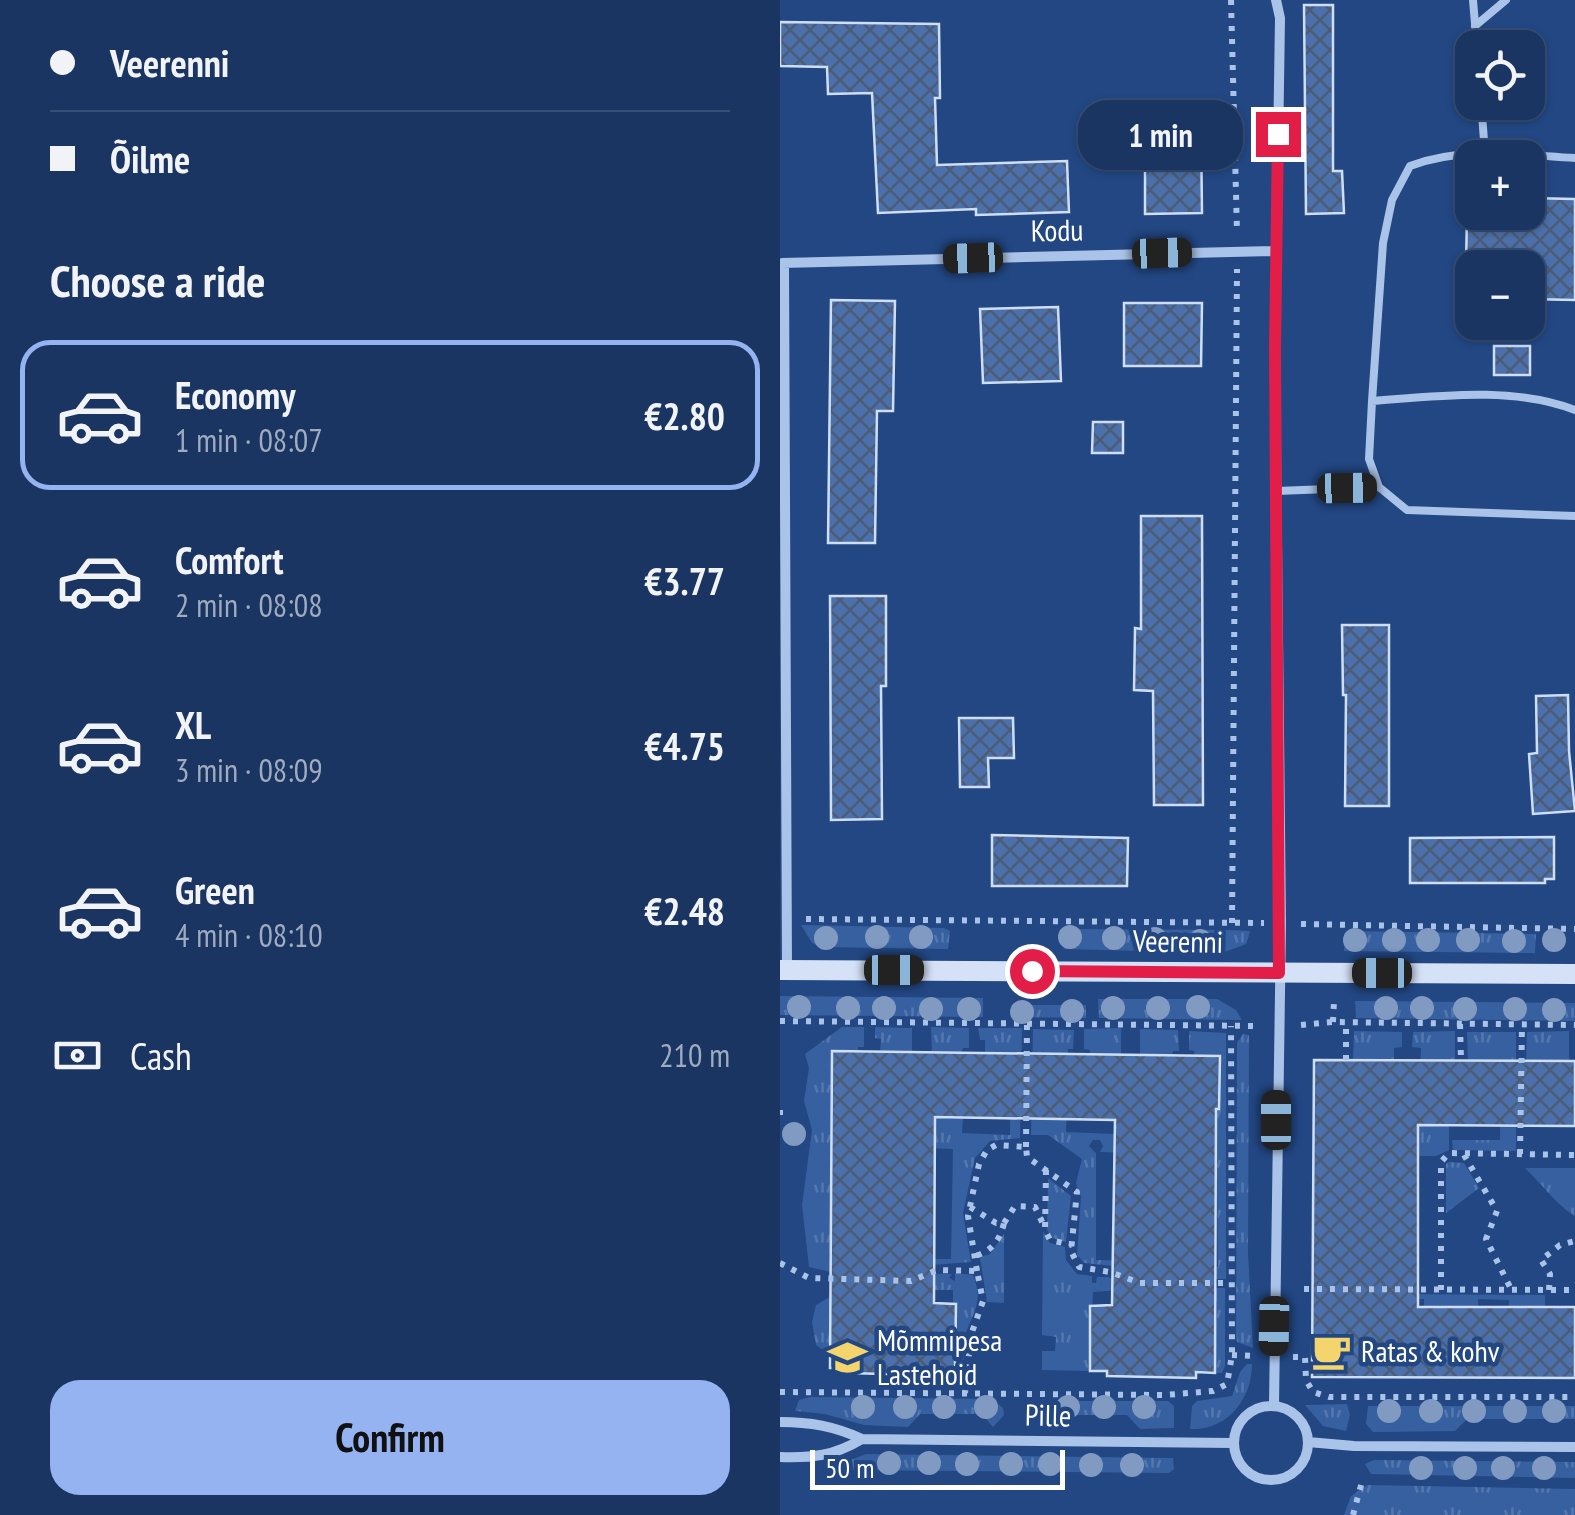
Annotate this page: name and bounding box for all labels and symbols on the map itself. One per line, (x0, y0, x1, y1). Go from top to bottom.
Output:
callout: 1 min (1078, 99, 1243, 169)
route end (1256, 112, 1301, 157)
street label: Kodu (1030, 210, 1084, 249)
car (1131, 237, 1193, 269)
car (942, 242, 1004, 274)
car (1317, 472, 1377, 504)
street label: Veerenni (1131, 920, 1224, 961)
route start (1010, 949, 1055, 994)
car (864, 955, 924, 985)
car (1352, 958, 1412, 988)
car (1261, 1090, 1291, 1150)
car (1258, 1296, 1290, 1356)
place label: Mõmmipesa Lastehoid (877, 1320, 1002, 1393)
cafe icon: Ratas & kohv (1310, 1331, 1352, 1373)
place label: Ratas & kohv (1361, 1331, 1500, 1370)
school or university icon: Mõmmipesa Lastehoid (826, 1337, 868, 1379)
street label: Pille (1024, 1395, 1072, 1434)
scale bar (810, 1445, 1065, 1490)

